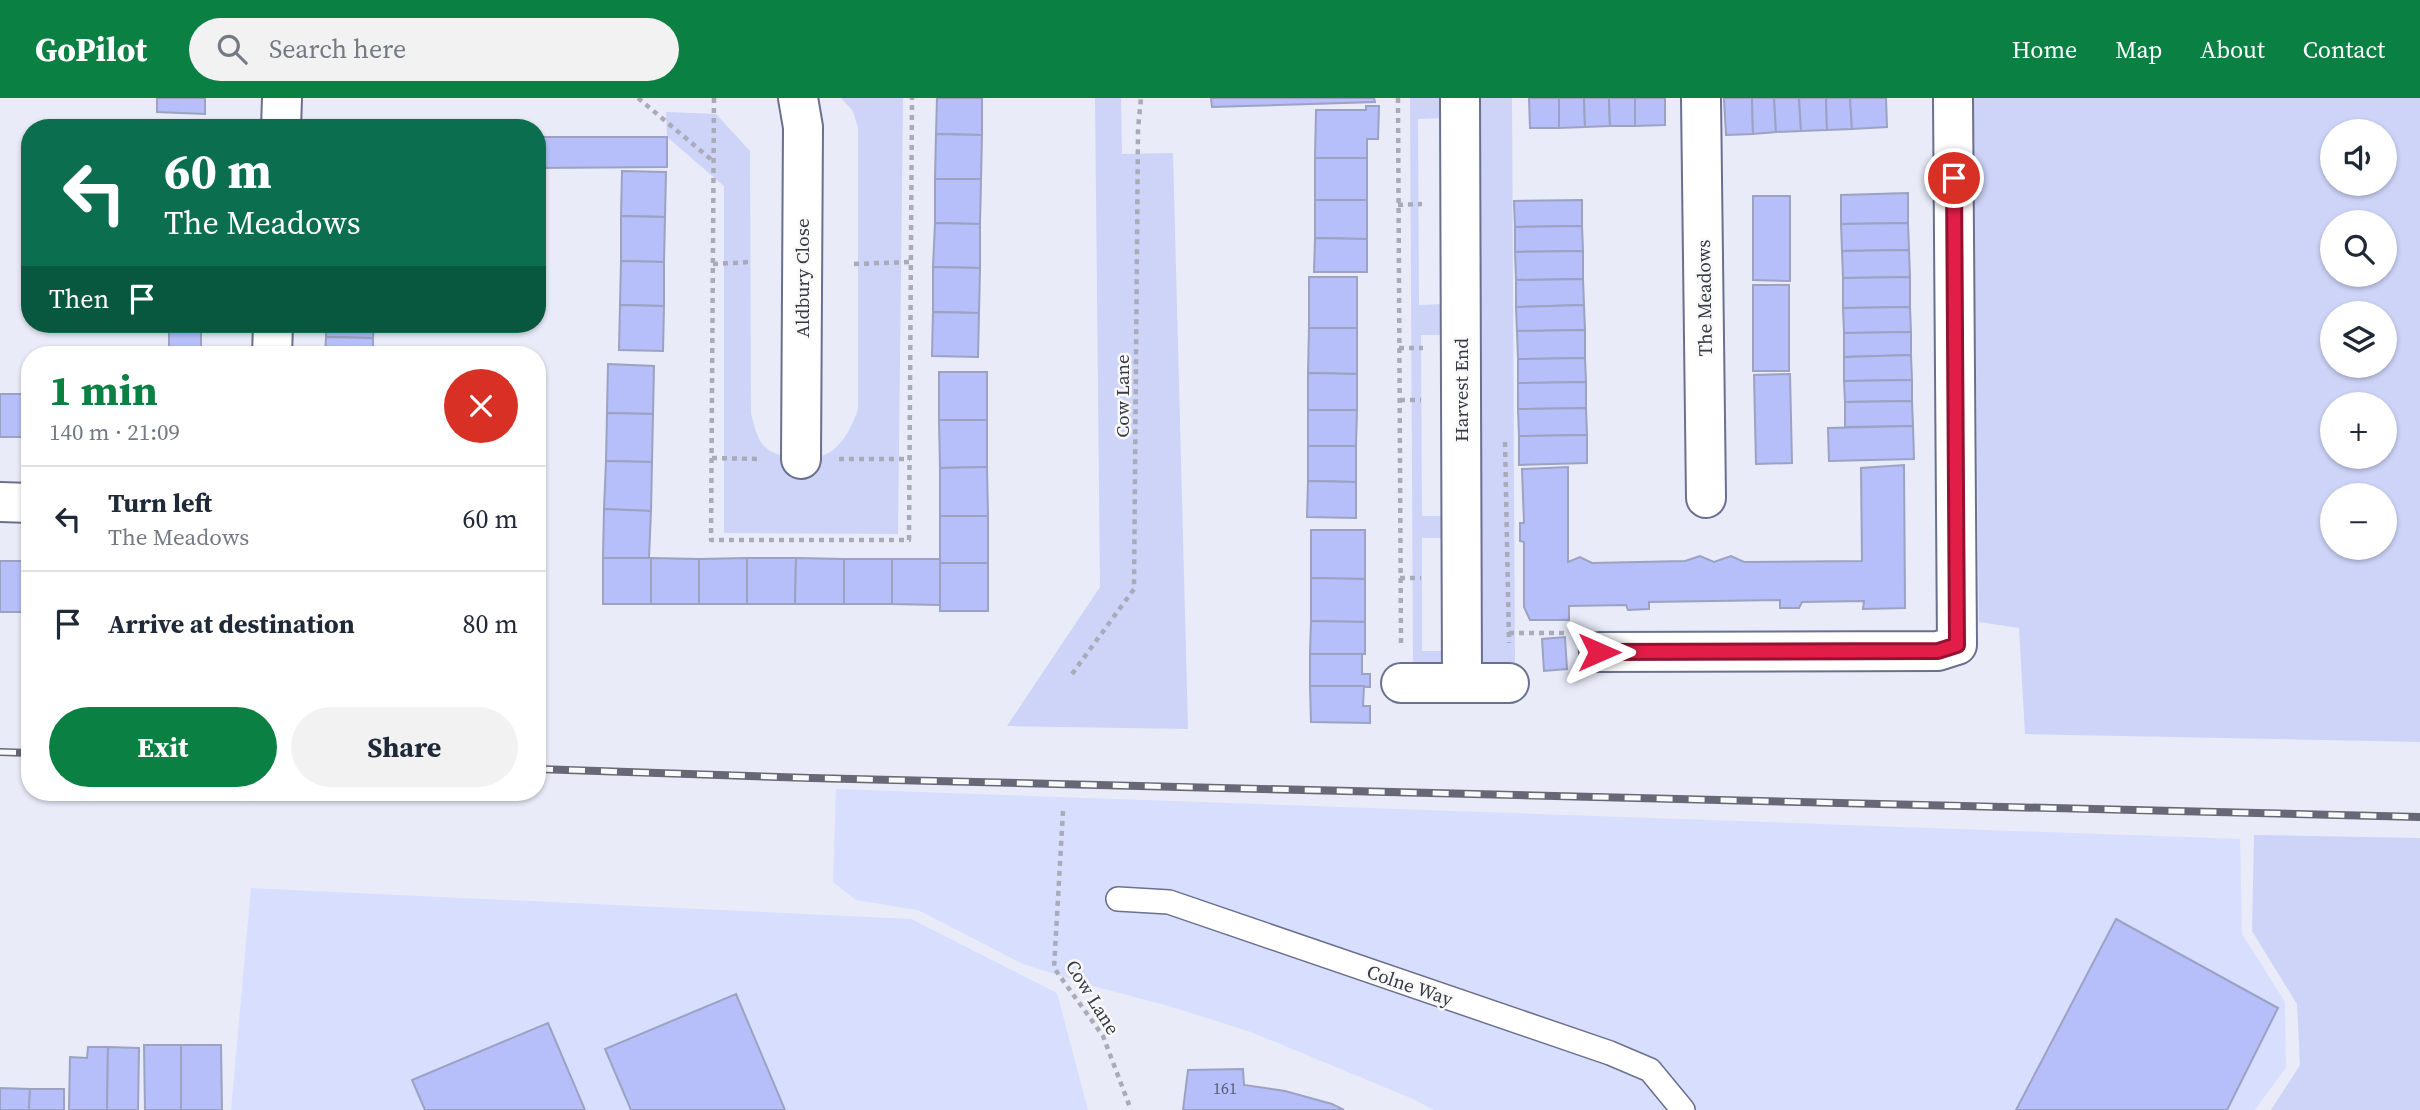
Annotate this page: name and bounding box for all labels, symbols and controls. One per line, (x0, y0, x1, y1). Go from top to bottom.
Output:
search box (189, 18, 679, 81)
text: GoPilot (35, 27, 147, 72)
icon: search (213, 30, 251, 68)
text: Search here (269, 31, 406, 67)
text: Home (2012, 33, 2077, 66)
text: Map (2115, 33, 2162, 66)
text: About (2200, 33, 2265, 66)
text: Contact (2303, 33, 2385, 66)
map controls (2320, 119, 2397, 560)
button: sound (2320, 119, 2397, 196)
text: 60 m (164, 137, 272, 204)
icon: left (49, 147, 140, 238)
pin (1924, 148, 1984, 208)
icon: arrive (1935, 159, 1973, 197)
text: The Meadows (164, 201, 361, 245)
button: search (2320, 210, 2397, 287)
street label: Aldbury Close (789, 218, 815, 338)
street label: The Meadows (1690, 239, 1718, 357)
icon: arrive (123, 280, 161, 318)
text: Then (49, 281, 109, 317)
button: layers (2320, 301, 2397, 378)
street label: Harvest End (1448, 338, 1474, 442)
street label: Cow Lane (1109, 354, 1135, 438)
text: 1 min (49, 361, 158, 419)
button: close (444, 369, 518, 443)
button: + (2320, 392, 2397, 469)
text: 140 m · 21:09 (49, 416, 180, 448)
button: − (2320, 483, 2397, 560)
text: Turn left (108, 485, 212, 521)
icon: left (49, 500, 87, 538)
text: 60 m (463, 501, 518, 537)
text: The Meadows (108, 521, 249, 553)
icon: arrive (49, 605, 87, 643)
text: Arrive at destination (108, 606, 355, 642)
text: 80 m (463, 606, 518, 642)
position arrow (1562, 615, 1636, 689)
button: Exit (49, 707, 277, 787)
button: Share (291, 707, 518, 787)
street label: Cow Lane (1060, 955, 1126, 1039)
street label: Colne Way (1364, 958, 1457, 1012)
house number: 161 (1213, 1077, 1237, 1099)

